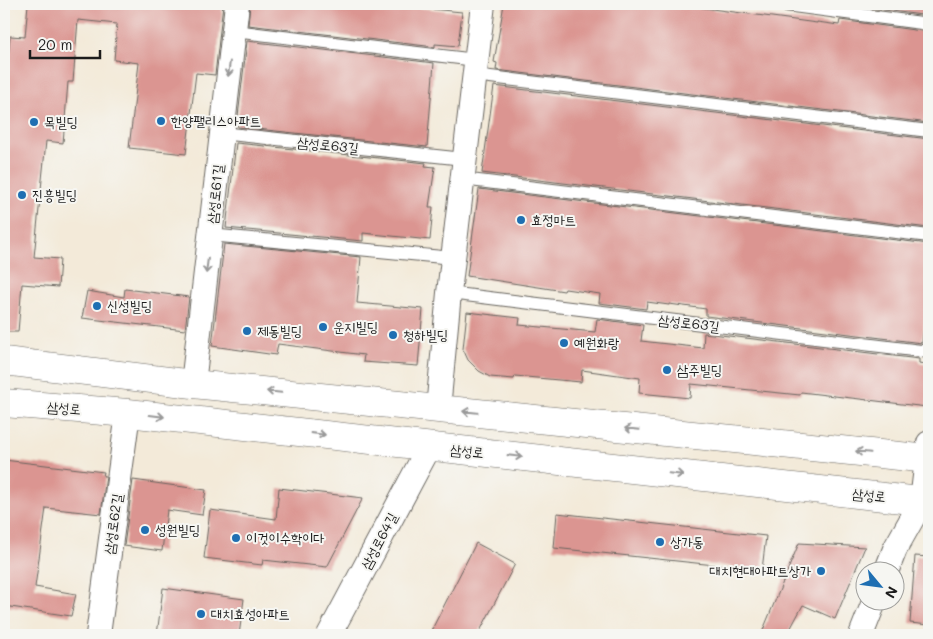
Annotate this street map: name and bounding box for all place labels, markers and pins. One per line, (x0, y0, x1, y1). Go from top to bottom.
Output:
place label: 한양팰리스아파트 (171, 111, 261, 130)
place label: 목빌딩 (44, 112, 78, 131)
marker: 한양팰리스아파트 (155, 115, 167, 127)
marker: 목빌딩 (28, 116, 40, 128)
place label: 진흥빌딩 (32, 185, 77, 204)
marker: 진흥빌딩 (16, 189, 28, 201)
place label: 효정마트 (531, 210, 576, 229)
marker: 효정마트 (515, 214, 527, 226)
place label: 신성빌딩 (107, 296, 152, 315)
marker: 신성빌딩 (91, 300, 103, 312)
place label: 운지빌딩 (333, 317, 378, 336)
place label: 제동빌딩 (257, 321, 302, 340)
marker: 운지빌딩 (317, 321, 329, 333)
marker: 제동빌딩 (241, 325, 253, 337)
place label: 청하빌딩 (403, 325, 448, 344)
marker: 청하빌딩 (387, 329, 399, 341)
place label: 예원화랑 (574, 333, 620, 352)
marker: 예원화랑 (558, 337, 570, 349)
place label: 삼주빌딩 (677, 360, 722, 379)
marker: 삼주빌딩 (661, 364, 673, 376)
place label: 성원빌딩 (155, 520, 200, 539)
marker: 성원빌딩 (139, 524, 151, 536)
place label: 이것이수학이다 (246, 528, 325, 547)
marker: 이것이수학이다 (230, 532, 242, 544)
place label: 상가동 (670, 532, 704, 551)
marker: 상가동 (654, 536, 666, 548)
place label: 대치현대아파트상가 (710, 561, 812, 580)
marker: 대치현대아파트상가 (815, 565, 827, 577)
place label: 대치효성아파트 (211, 604, 290, 623)
marker: 대치효성아파트 (195, 608, 207, 620)

